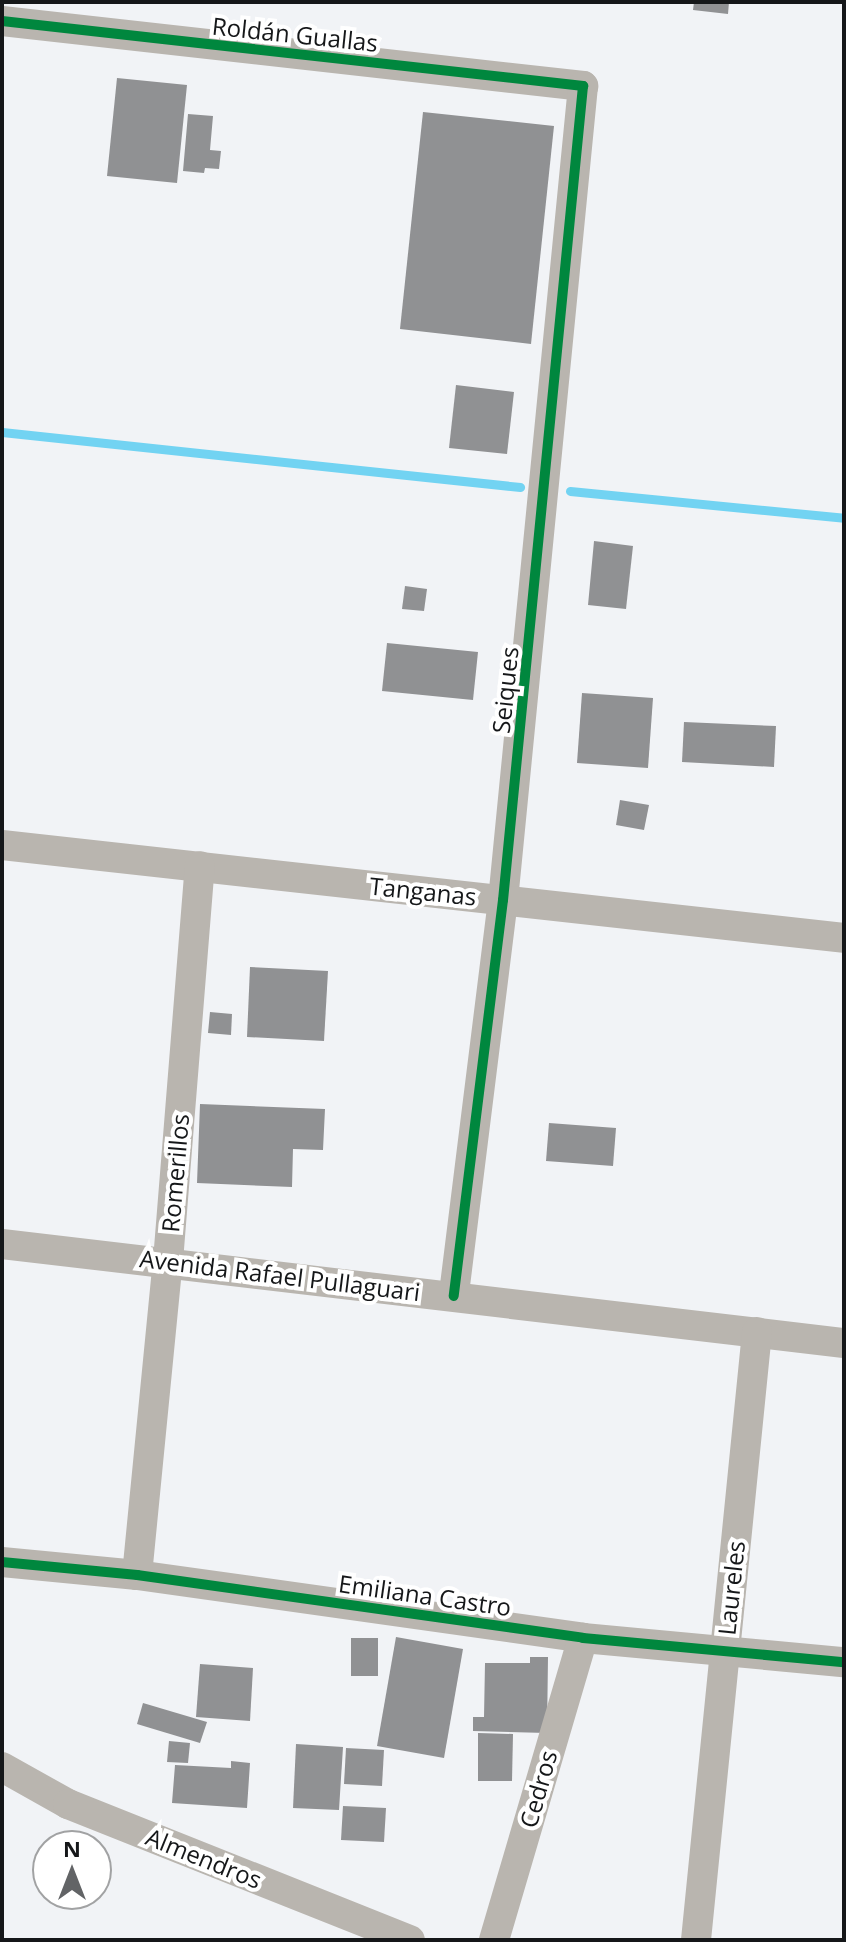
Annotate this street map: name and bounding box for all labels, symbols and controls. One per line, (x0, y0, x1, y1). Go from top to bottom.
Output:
street label: Roldán Guallas (211, 11, 379, 57)
street label: Seiques (486, 645, 524, 735)
street label: Tanganas (368, 871, 478, 911)
street label: Romerillos (155, 1113, 195, 1233)
street label: Avenida Rafael Pullaguari (138, 1243, 422, 1307)
street label: Laureles (712, 1539, 750, 1637)
street label: Emiliana Castro (337, 1569, 513, 1621)
street label: Cedros (513, 1747, 563, 1831)
street label: Almendros (142, 1822, 266, 1894)
north arrow (32, 1830, 112, 1910)
text: N (63, 1833, 81, 1863)

